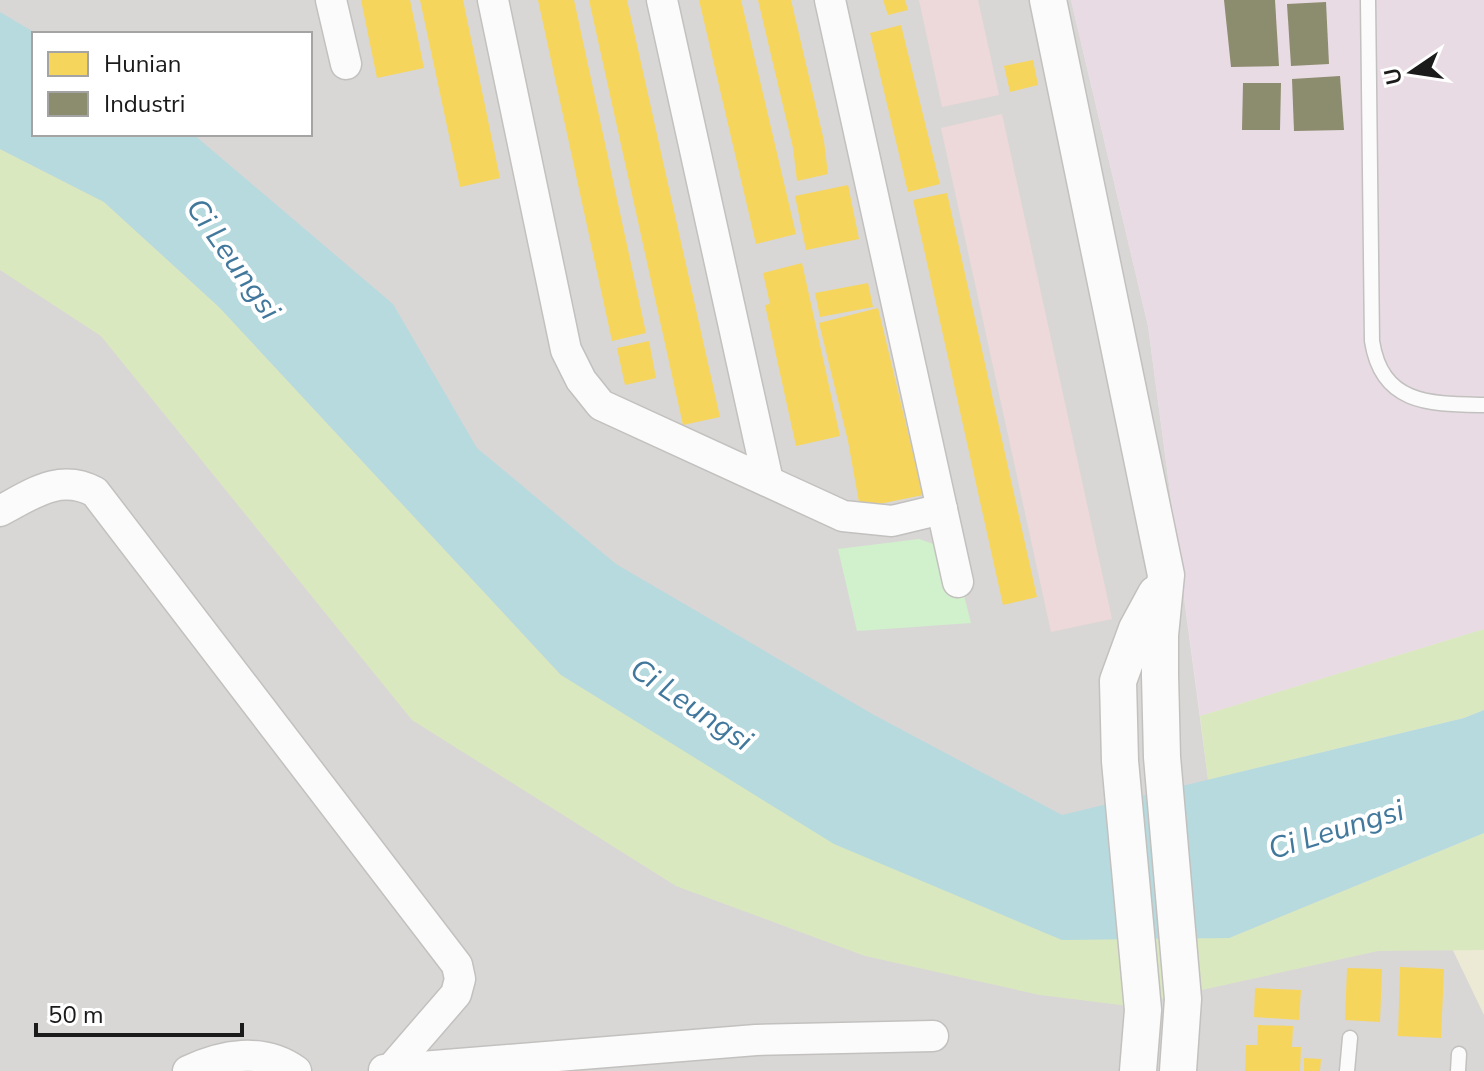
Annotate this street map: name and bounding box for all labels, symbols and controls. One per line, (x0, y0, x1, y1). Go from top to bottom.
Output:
legend (32, 32, 312, 136)
north arrow (1372, 32, 1452, 112)
text: Hunian (104, 48, 181, 80)
text: U (1377, 65, 1410, 88)
text: Industri (104, 88, 185, 120)
water label: Ci Leungsi (176, 190, 290, 329)
water label: Ci Leungsi (622, 649, 761, 762)
water label: Ci Leungsi (1263, 790, 1410, 870)
scale bar (36, 987, 242, 1037)
text: 50 m (48, 999, 104, 1031)

